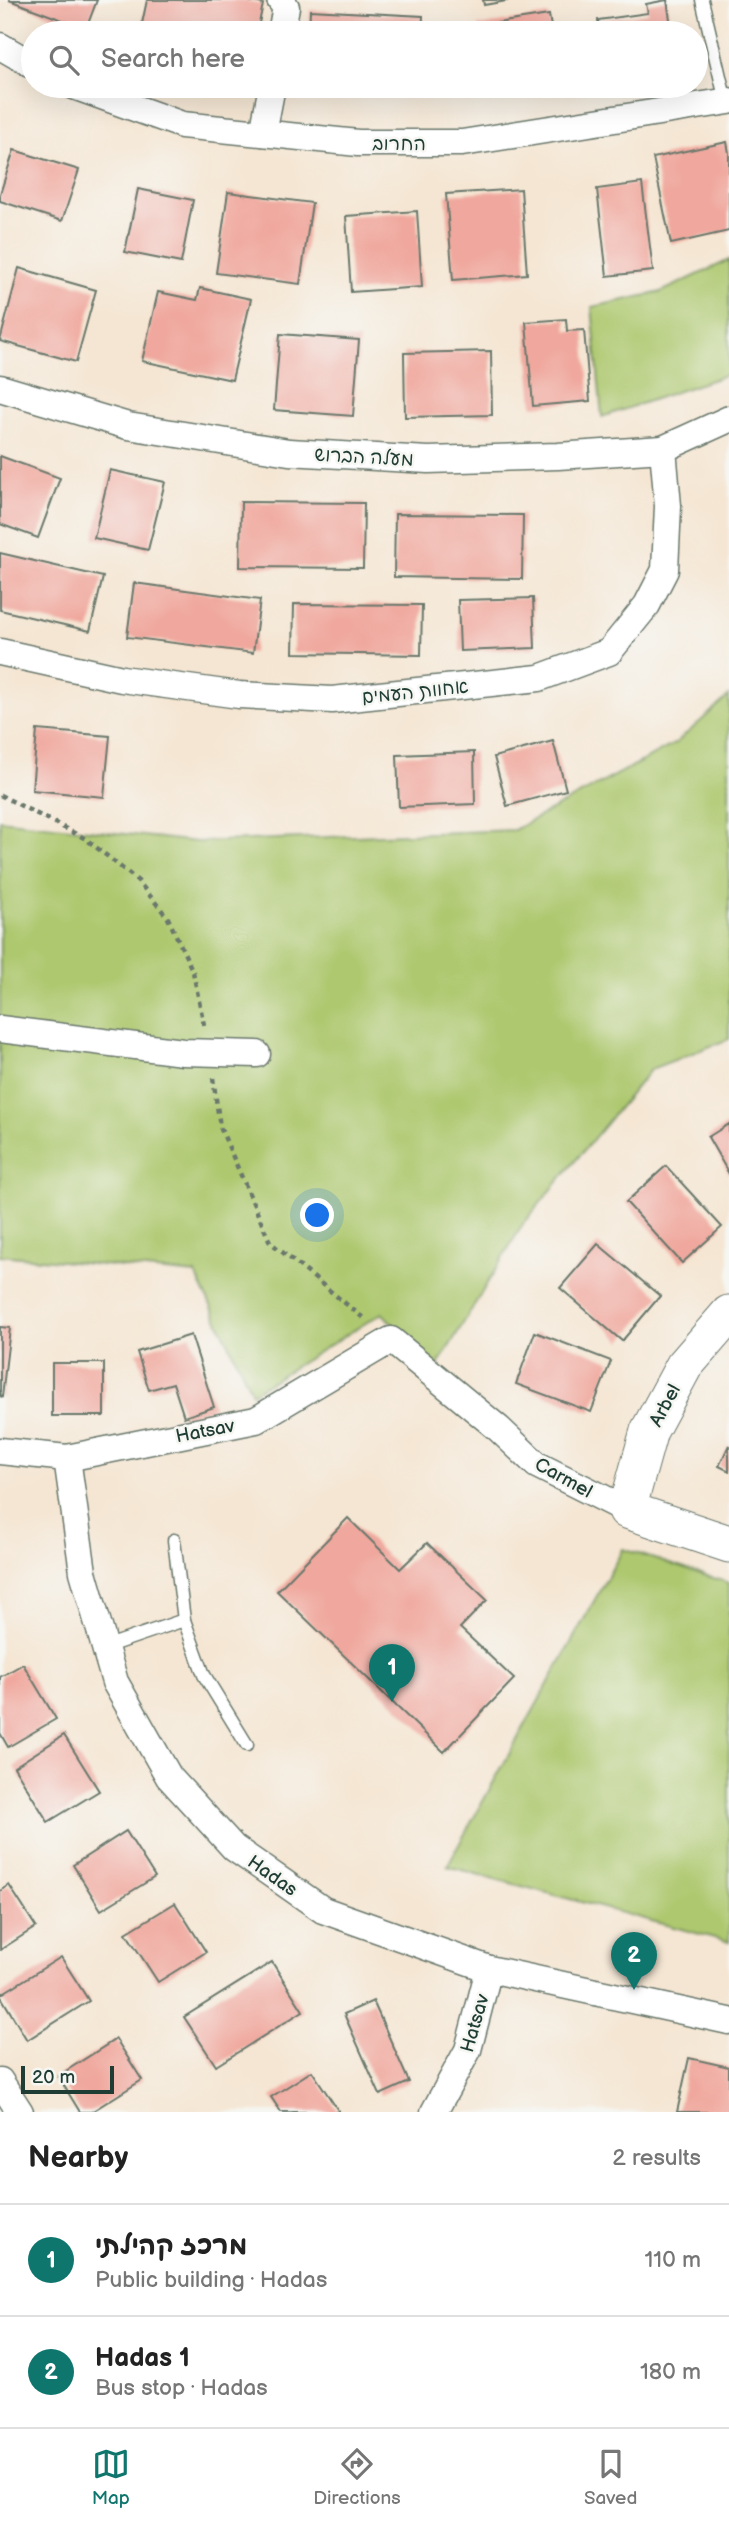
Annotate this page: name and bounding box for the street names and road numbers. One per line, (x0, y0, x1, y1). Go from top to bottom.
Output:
street label: החרוב (372, 133, 426, 156)
street label: מעלה הברוש (314, 443, 414, 472)
street label: אחוות העמים (361, 675, 470, 710)
street label: Arbel (645, 1381, 686, 1431)
street label: Hatsav (174, 1414, 238, 1448)
street label: Carmel (530, 1453, 596, 1503)
street label: Hadas (243, 1851, 302, 1902)
street label: Hatsav (456, 1991, 495, 2055)

